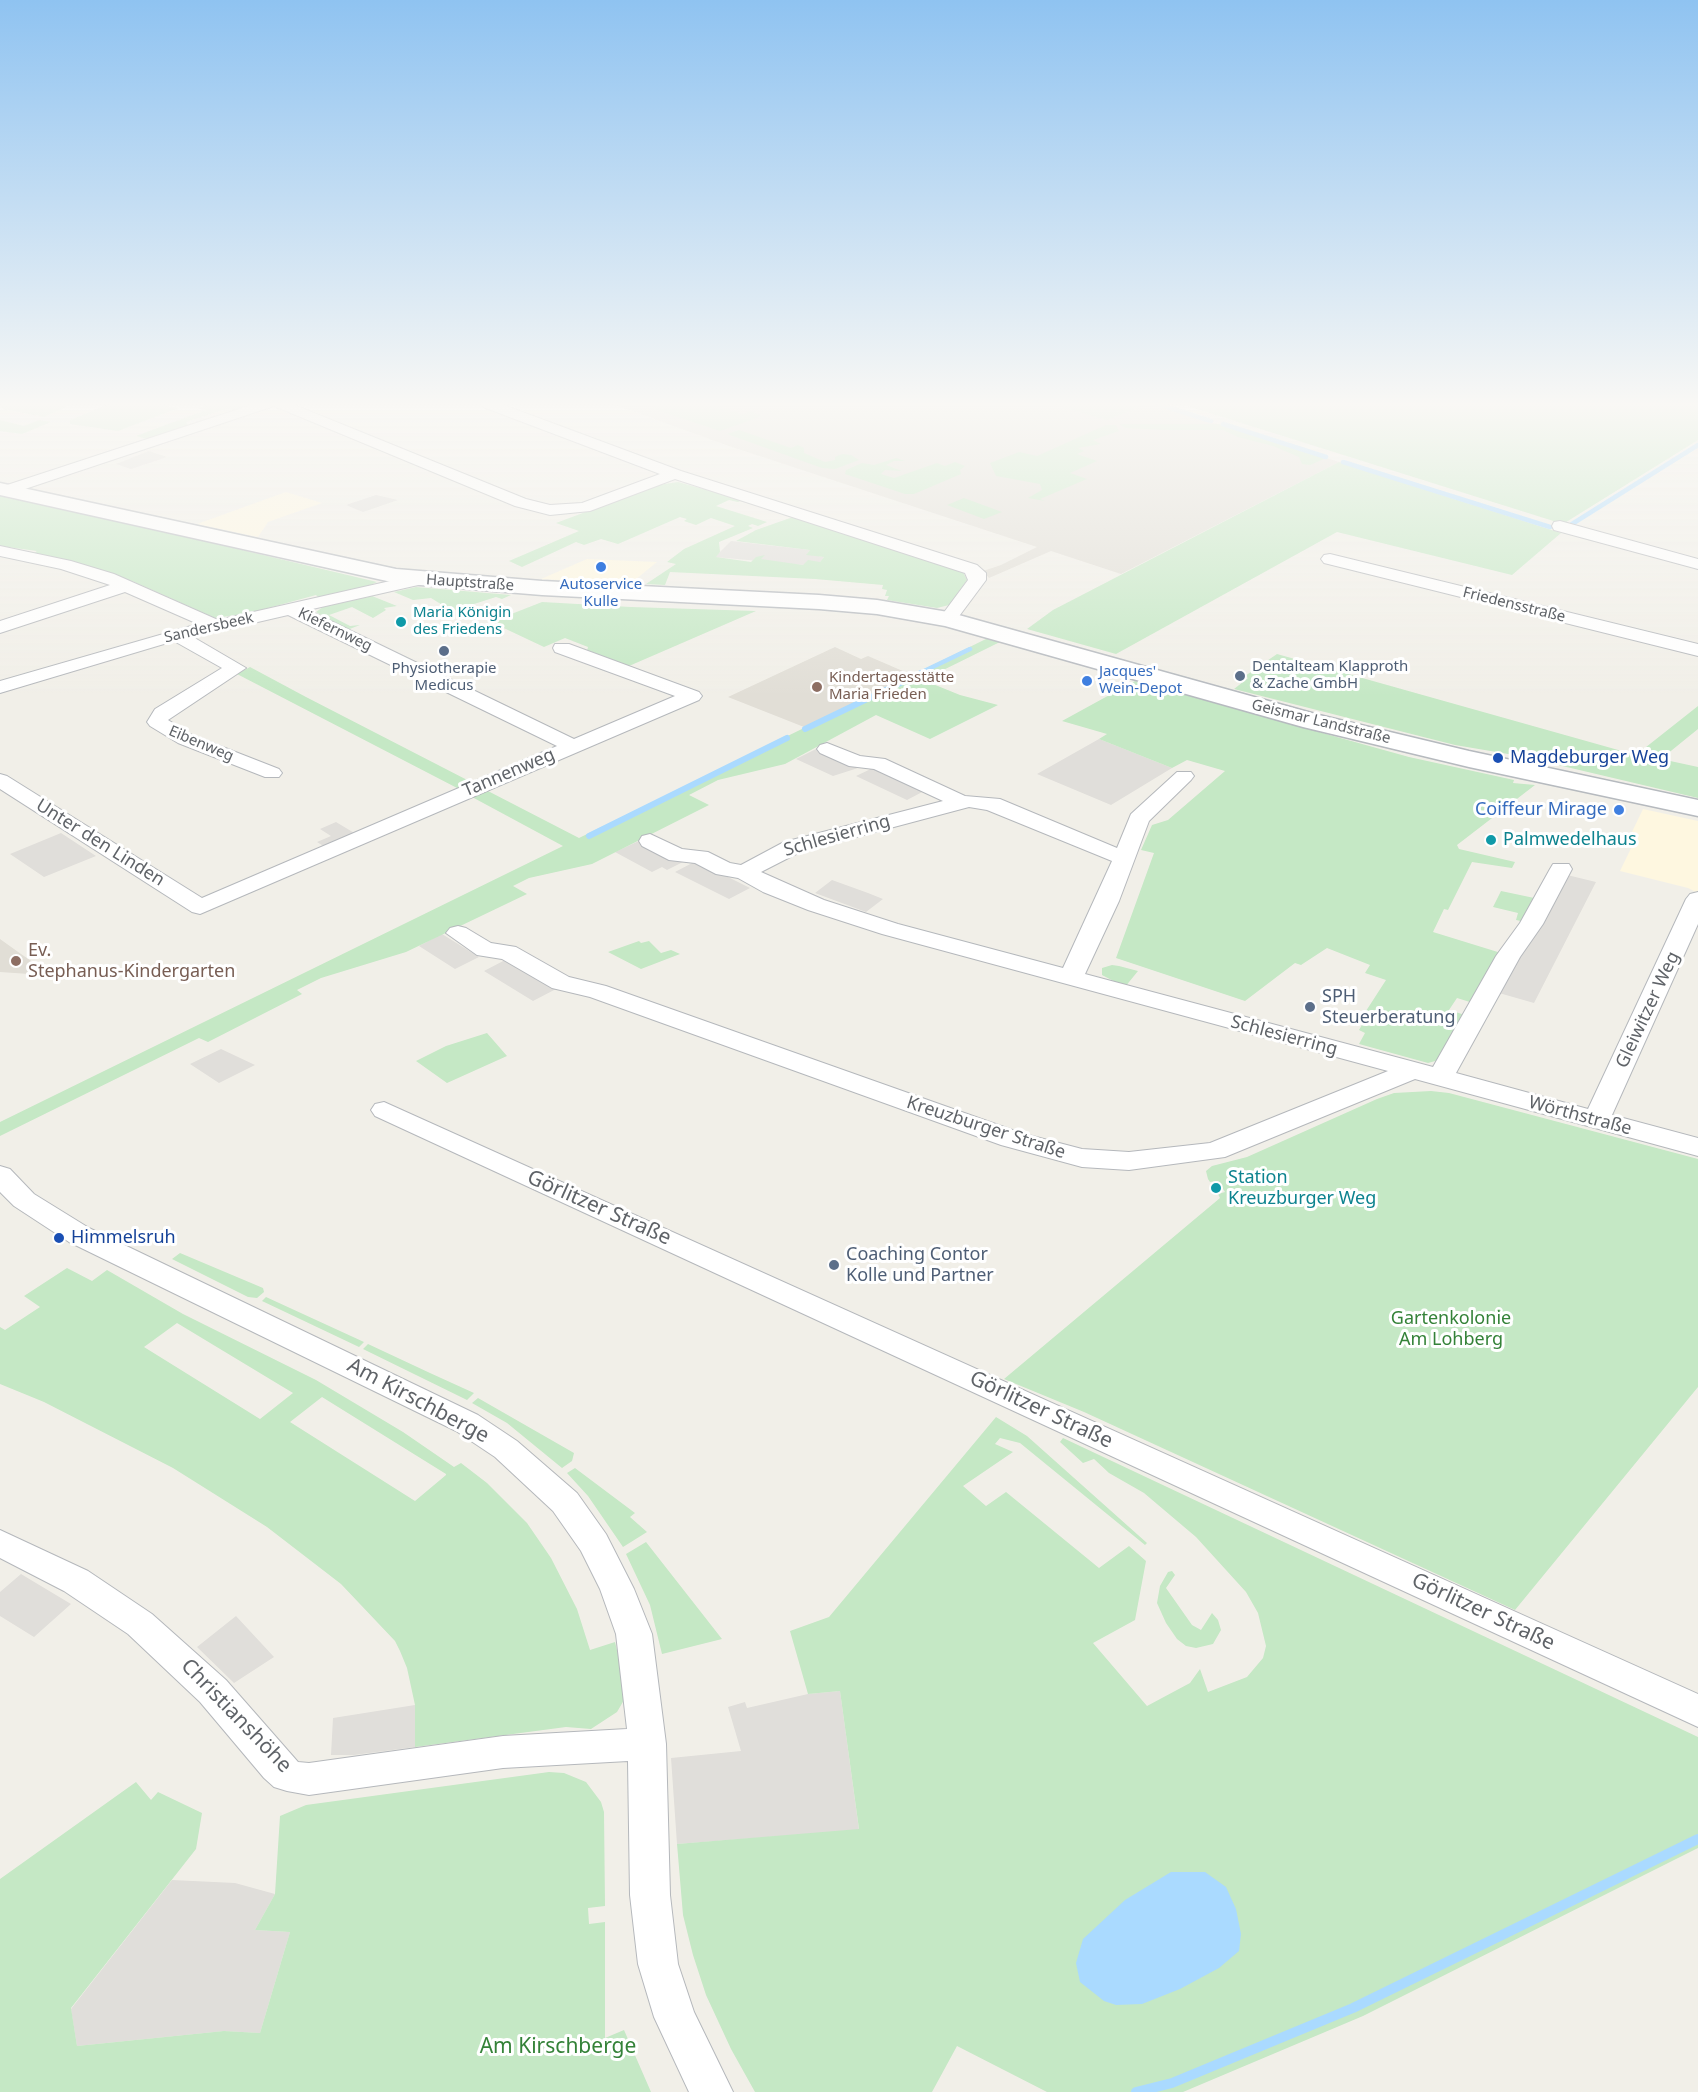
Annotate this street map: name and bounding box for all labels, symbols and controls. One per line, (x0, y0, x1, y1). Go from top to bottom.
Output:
marker: Autoservice Kulle (594, 560, 608, 574)
street label: Hauptstraße (425, 571, 515, 595)
place label: Autoservice Kulle (560, 576, 642, 611)
street label: Friedensstraße (1461, 584, 1567, 626)
street label: Kiefernweg (295, 604, 375, 656)
place label: Maria Königin des Friedens (413, 604, 511, 639)
street label: Sandersbeek (163, 609, 255, 647)
marker: Maria Königin des Friedens (394, 615, 408, 629)
marker: Physiotherapie Medicus (437, 644, 451, 658)
place label: Dentalteam Klapproth & Zache GmbH (1252, 658, 1408, 693)
place label: Physiotherapie Medicus (391, 660, 497, 695)
place label: Jacques' Wein-Depot (1099, 663, 1182, 698)
place label: Kindertagesstätte Maria Frieden (829, 669, 954, 704)
marker: Dentalteam Klapproth & Zache GmbH (1233, 669, 1247, 683)
marker: Jacques' Wein-Depot (1080, 674, 1094, 688)
marker: Kindertagesstätte Maria Frieden (810, 680, 824, 694)
street label: Geismar Landstraße (1250, 696, 1392, 748)
street label: Eibenweg (166, 722, 236, 766)
street label: Tannenweg (460, 744, 558, 802)
place label: Magdeburger Weg (1510, 747, 1669, 769)
marker: Magdeburger Weg (1491, 751, 1505, 765)
street label: Unter den Linden (32, 795, 168, 891)
place label: Coiffeur Mirage (1475, 799, 1607, 821)
marker: Coiffeur Mirage (1612, 803, 1626, 817)
street label: Schlesierring (781, 811, 893, 861)
place label: Palmwedelhaus (1503, 829, 1637, 851)
marker: Palmwedelhaus (1484, 833, 1498, 847)
place label: Ev. Stephanus-Kindergarten (28, 940, 235, 982)
street label: Gleiwitzer Weg (1612, 948, 1684, 1072)
marker: Ev. Stephanus-Kindergarten (9, 954, 23, 968)
place label: SPH Steuerberatung (1322, 986, 1455, 1028)
marker: SPH Steuerberatung (1303, 1000, 1317, 1014)
street label: Schlesierring (1228, 1011, 1340, 1061)
street label: Kreuzburger Straße (904, 1092, 1068, 1164)
street label: Wörthstraße (1526, 1092, 1634, 1140)
street label: Görlitzer Straße (523, 1165, 675, 1251)
place label: Station Kreuzburger Weg (1228, 1167, 1376, 1210)
marker: Station Kreuzburger Weg (1209, 1181, 1223, 1195)
place label: Himmelsruh (71, 1227, 176, 1249)
marker: Himmelsruh (52, 1231, 66, 1245)
place label: Coaching Contor Kolle und Partner (846, 1244, 994, 1286)
marker: Coaching Contor Kolle und Partner (827, 1258, 841, 1272)
park label: Gartenkolonie Am Lohberg (1391, 1308, 1511, 1350)
street label: Am Kirschberge (343, 1353, 493, 1449)
street label: Görlitzer Straße (965, 1366, 1117, 1454)
street label: Görlitzer Straße (1407, 1568, 1559, 1656)
street label: Christianshöhe (175, 1654, 297, 1778)
park label: Am Kirschberge (480, 2034, 636, 2060)

